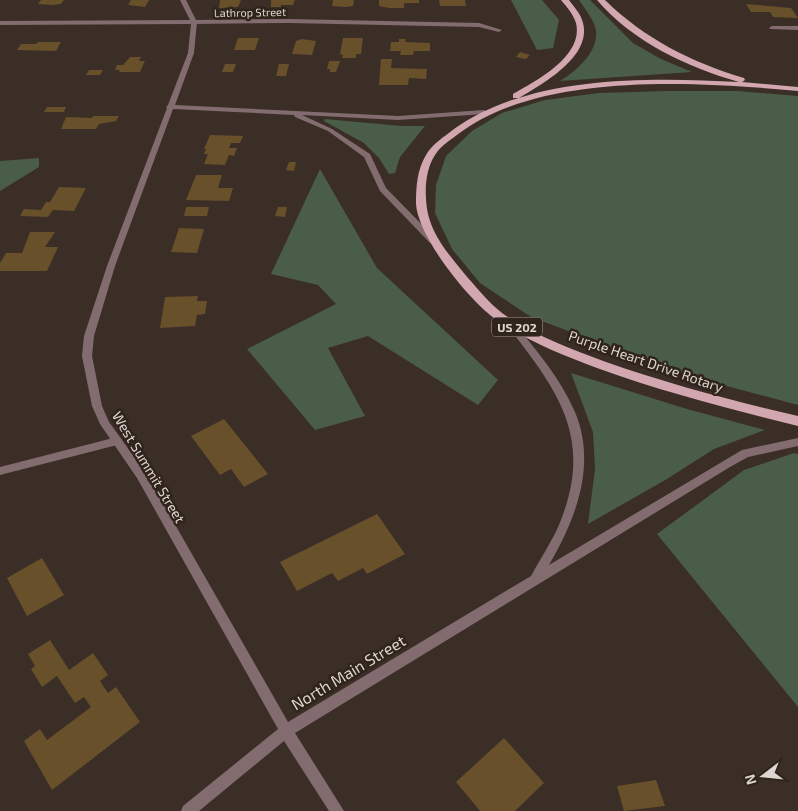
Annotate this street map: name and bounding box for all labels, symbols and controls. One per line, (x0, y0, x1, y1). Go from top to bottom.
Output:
street label: Lathrop Street (214, 5, 286, 19)
road number: US 202 (492, 318, 542, 337)
street label: Purple Heart Drive Rotary (566, 327, 726, 396)
street label: West Summit Street (109, 408, 189, 526)
street label: North Main Street (287, 630, 409, 714)
north arrow (738, 751, 788, 801)
text: N (740, 773, 760, 787)

